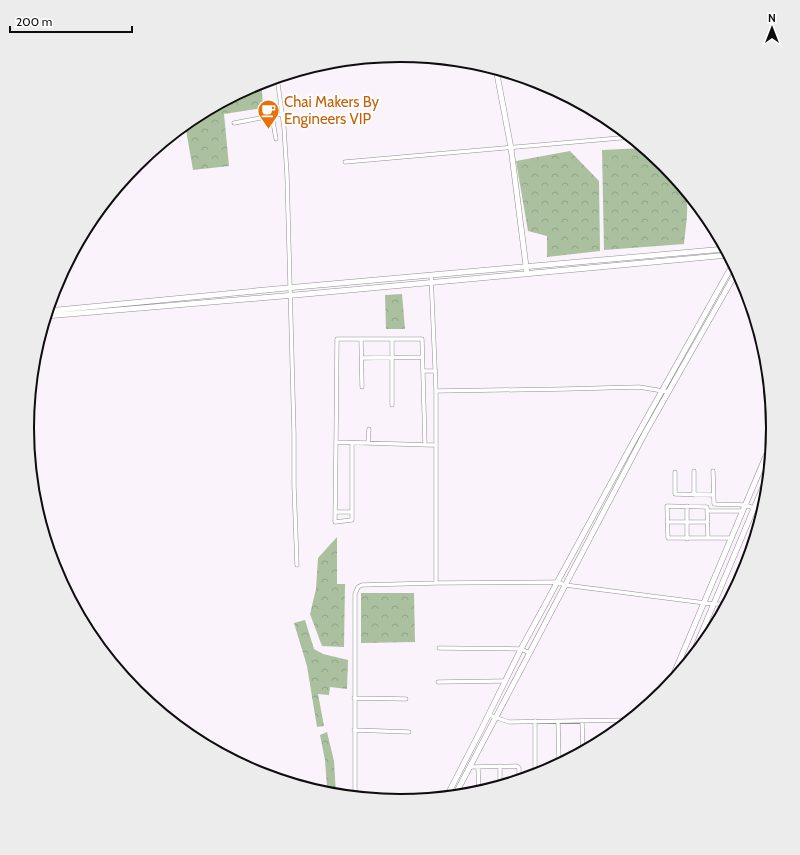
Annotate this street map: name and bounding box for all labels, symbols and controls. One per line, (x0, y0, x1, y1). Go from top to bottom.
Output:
scale bar (10, 8, 132, 34)
north arrow (752, 8, 792, 48)
text: N (768, 11, 776, 25)
text: 200 m (16, 14, 52, 29)
place label: Chai Makers By Engineers VIP (284, 93, 379, 128)
cafe icon: Chai Makers By Engineers VIP (255, 98, 281, 131)

